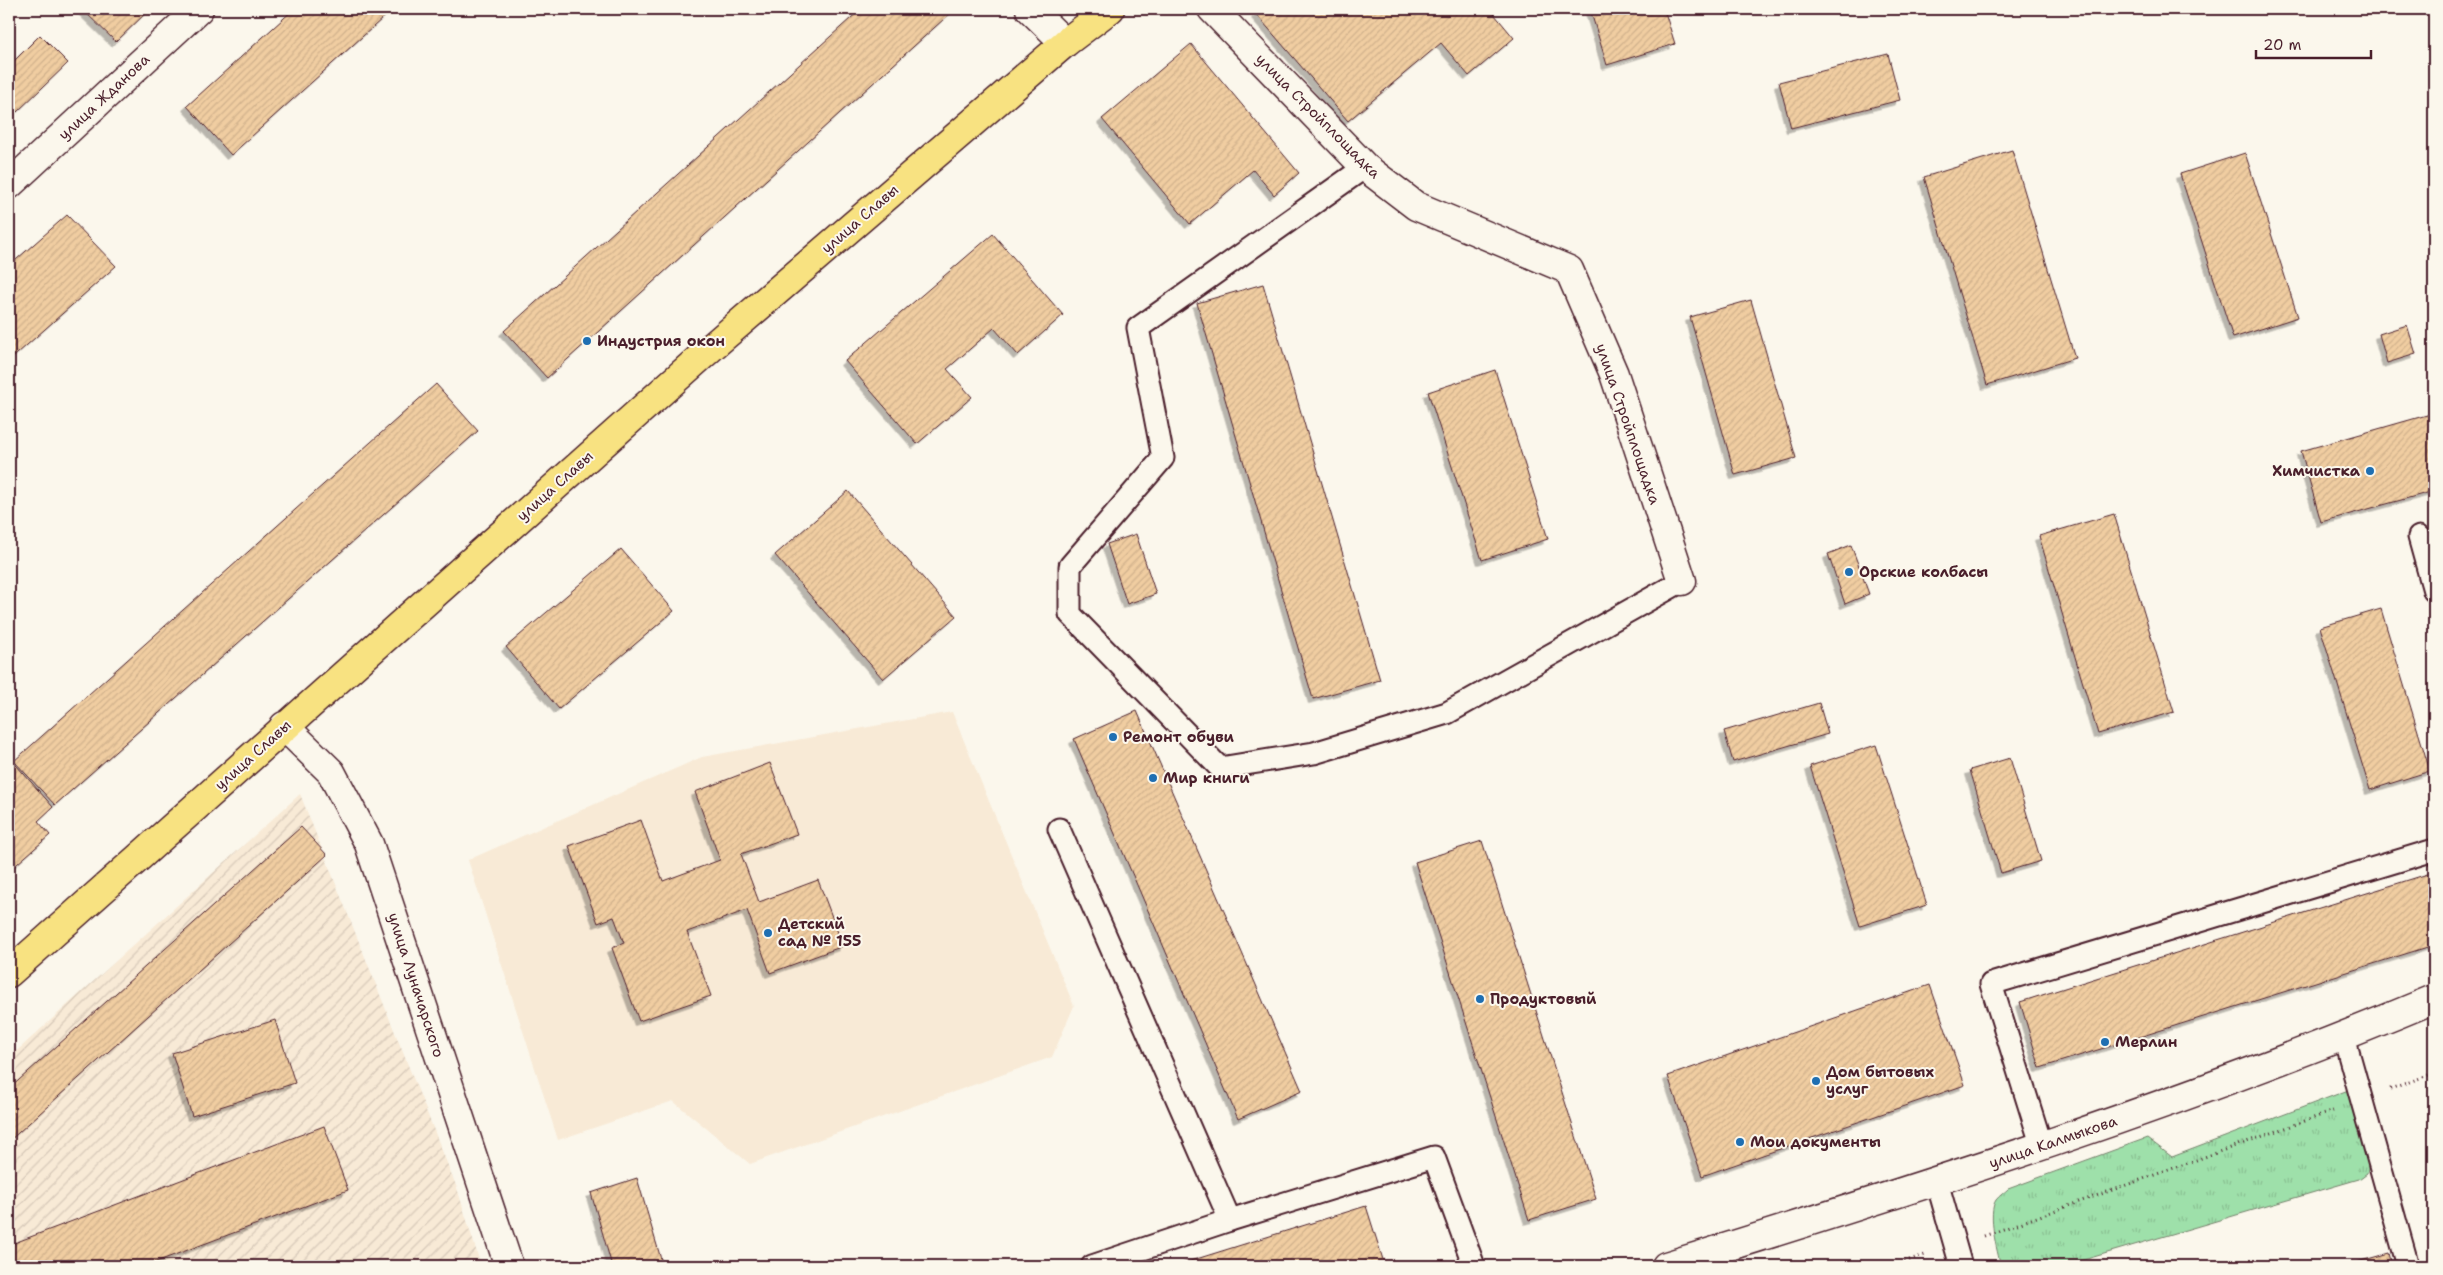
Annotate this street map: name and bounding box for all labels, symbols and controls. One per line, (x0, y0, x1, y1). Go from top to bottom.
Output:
scale bar (2256, 28, 2370, 60)
text: 20 m (2263, 35, 2302, 55)
street label: улица Жданова (54, 49, 154, 144)
street label: улица Стройплощадка (1251, 49, 1385, 183)
street label: улица Славы (817, 180, 903, 258)
place label: Индустрия окон (597, 331, 725, 351)
marker: Индустрия окон (581, 335, 593, 347)
street label: улица Стройплощадка (1591, 341, 1665, 508)
street label: улица Славы (513, 446, 597, 526)
place label: Химчистка (2272, 461, 2361, 481)
marker: Химчистка (2364, 465, 2376, 477)
place label: Орские колбасы (1859, 562, 1988, 582)
marker: Орские колбасы (1843, 566, 1855, 578)
street label: улица Славы (211, 715, 295, 795)
place label: Ремонт обуви (1123, 727, 1235, 747)
marker: Ремонт обуви (1107, 731, 1119, 743)
place label: Мир книги (1163, 768, 1250, 788)
marker: Мир книги (1147, 772, 1159, 784)
street label: улица Луначарского (383, 910, 449, 1060)
place label: Детский сад № 155 (778, 914, 861, 951)
marker: Детский сад № 155 (762, 927, 774, 939)
place label: Продуктовый (1490, 989, 1597, 1009)
marker: Продуктовый (1474, 993, 1486, 1005)
place label: Мерлин (2115, 1032, 2177, 1052)
marker: Мерлин (2099, 1036, 2111, 1048)
place label: Дом бытовых услуг (1826, 1062, 1935, 1099)
marker: Дом бытовых услуг (1810, 1075, 1822, 1087)
street label: улица Калмыкова (1986, 1110, 2120, 1173)
place label: Мои документы (1750, 1132, 1881, 1152)
marker: Мои документы (1734, 1136, 1746, 1148)

